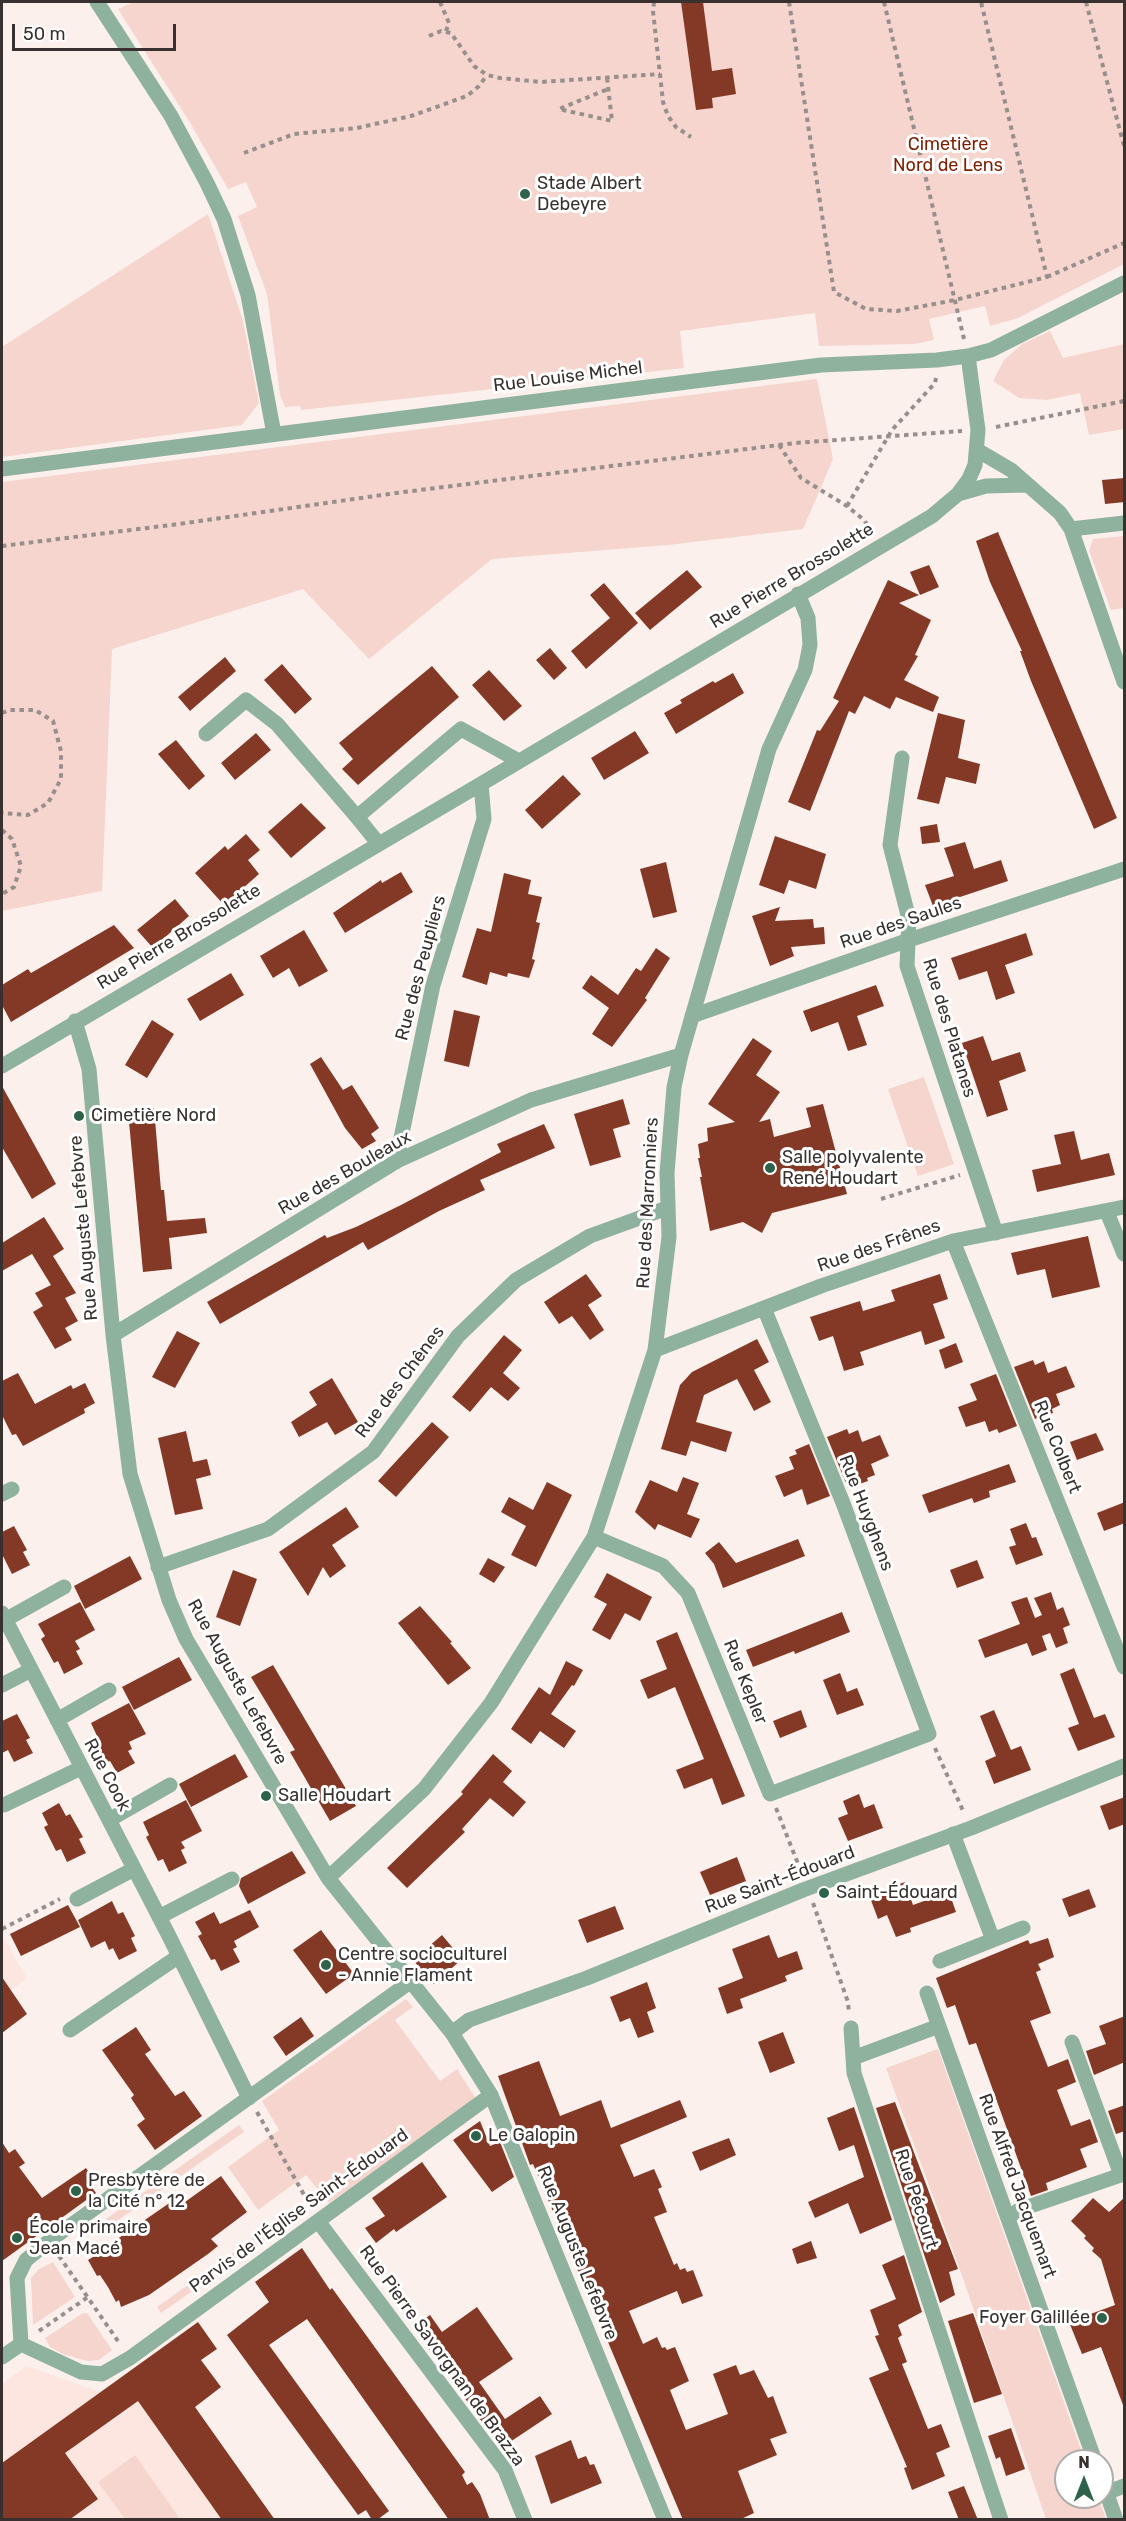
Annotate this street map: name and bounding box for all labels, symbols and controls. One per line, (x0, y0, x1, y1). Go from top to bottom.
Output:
scale bar (15, 12, 178, 50)
text: 50 m (23, 23, 66, 45)
park label: Cimetière Nord de Lens (893, 134, 1003, 176)
place label: Stade Albert Debeyre (537, 173, 641, 216)
marker: Stade Albert Debeyre (518, 187, 532, 201)
street label: Rue Louise Michel (492, 357, 644, 397)
street label: Rue Pierre Brossolette (706, 518, 878, 634)
street label: Rue Pierre Brossolette (93, 879, 265, 995)
street label: Rue des Saules (837, 892, 965, 954)
street label: Rue des Peupliers (391, 893, 451, 1043)
street label: Rue des Platanes (918, 956, 980, 1100)
place label: Cimetière Nord (91, 1105, 216, 1127)
marker: Cimetière Nord (72, 1109, 86, 1123)
street label: Rue des Marronniers (633, 1117, 663, 1289)
street label: Rue des Bouleaux (275, 1126, 415, 1220)
street label: Rue Auguste Lefebvre (65, 1134, 103, 1322)
place label: Salle polyvalente René Houdart (782, 1147, 924, 1190)
marker: Salle polyvalente René Houdart (763, 1161, 777, 1175)
street label: Rue des Frênes (815, 1215, 943, 1277)
street label: Rue des Chênes (351, 1322, 449, 1442)
street label: Rue Colbert (1029, 1397, 1085, 1497)
street label: Rue Huyghens (834, 1452, 898, 1574)
street label: Rue Auguste Lefebvre (182, 1595, 292, 1769)
street label: Rue Kepler (718, 1636, 772, 1728)
street label: Rue Cook (79, 1735, 135, 1815)
place label: Salle Houdart (278, 1785, 391, 1807)
marker: Salle Houdart (259, 1789, 273, 1803)
street label: Rue Saint-Édouard (702, 1841, 858, 1919)
place label: Saint-Édouard (836, 1882, 958, 1904)
marker: Saint-Édouard (817, 1886, 831, 1900)
place label: Centre socioculturel - Annie Flament (338, 1944, 507, 1986)
marker: Centre socioculturel - Annie Flament (319, 1958, 333, 1972)
street label: Rue Alfred Jacquemart (974, 2091, 1060, 2281)
street label: Parvis de l'Église Saint-Édouard (185, 2124, 413, 2298)
place label: Le Galopin (488, 2125, 575, 2147)
marker: Le Galopin (469, 2129, 483, 2143)
street label: Rue Pécourt (890, 2146, 942, 2252)
street label: Rue Auguste Lefebvre (532, 2163, 622, 2343)
place label: Presbytère de la Cité n° 12 (88, 2170, 205, 2212)
marker: Presbytère de la Cité n° 12 (69, 2184, 83, 2198)
place label: École primaire Jean Macé (29, 2217, 148, 2260)
marker: École primaire Jean Macé (10, 2231, 24, 2245)
street label: Rue Pierre Savorgnan de Brazza (355, 2241, 529, 2471)
place label: Foyer Galillée (979, 2307, 1090, 2329)
marker: Foyer Galillée (1095, 2311, 1109, 2325)
north arrow (1054, 2449, 1114, 2509)
text: N (1078, 2453, 1090, 2472)

